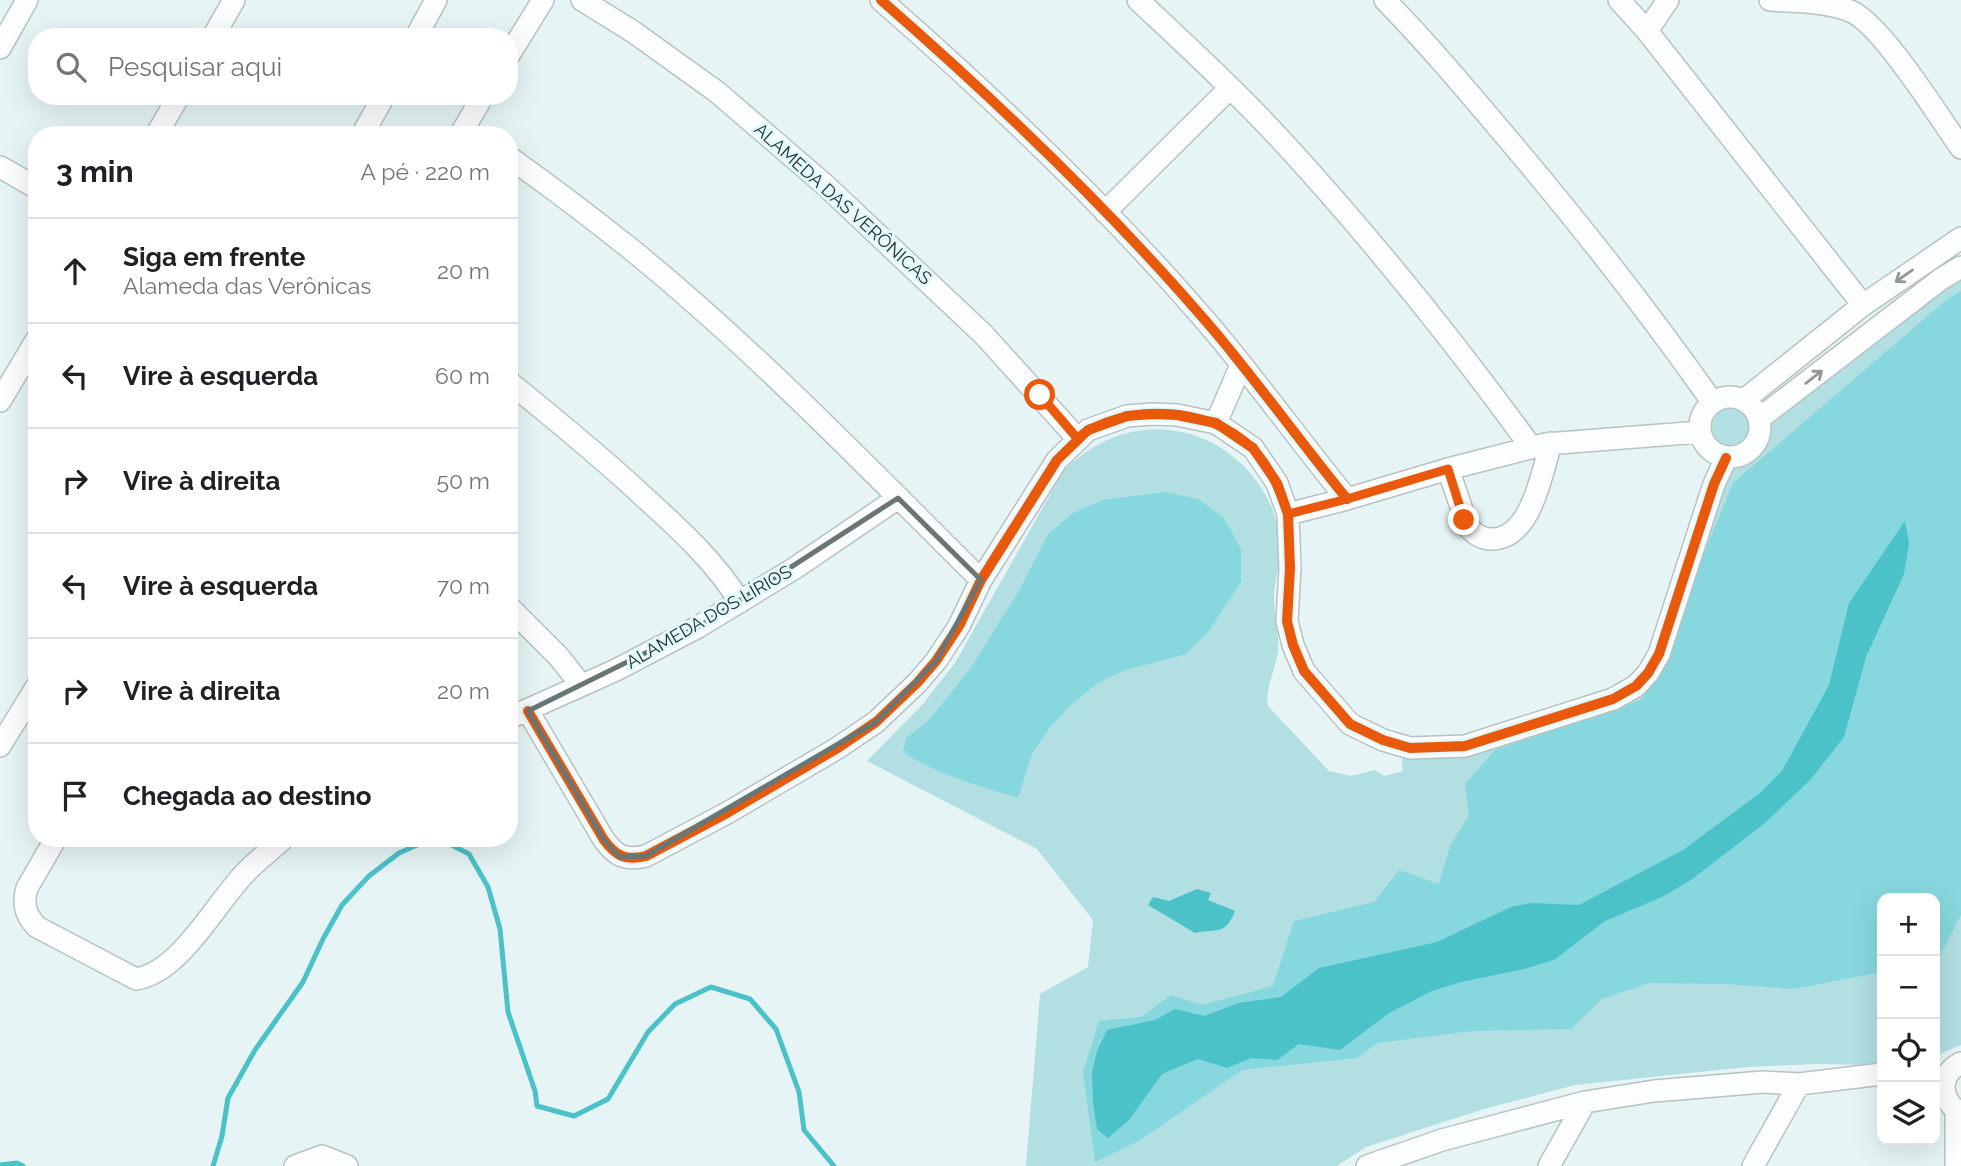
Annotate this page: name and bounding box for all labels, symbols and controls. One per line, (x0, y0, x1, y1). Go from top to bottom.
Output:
search box (28, 28, 518, 105)
icon: search (52, 48, 90, 86)
text: Pesquisar aqui (108, 52, 282, 82)
street label: ALAMEDA DAS VERÔNICAS (750, 118, 937, 289)
text: 3 min (56, 154, 134, 189)
text: A pé · 220 m (360, 158, 490, 185)
text: Siga em frente (123, 242, 305, 272)
icon: ahead (56, 252, 94, 290)
text: 20 m (437, 257, 490, 284)
one-way arrow (1895, 269, 1914, 283)
text: Alameda das Verônicas (123, 272, 371, 299)
icon: left (56, 357, 94, 395)
text: Vire à esquerda (123, 361, 318, 391)
text: 60 m (435, 362, 490, 389)
one-way arrow (1804, 369, 1822, 384)
route start (1024, 379, 1055, 410)
icon: right (56, 462, 94, 500)
text: Vire à direita (123, 466, 280, 496)
text: 50 m (436, 467, 490, 494)
route end (1448, 504, 1479, 535)
street label: ALAMEDA DOS LÍRIOS (622, 560, 795, 673)
icon: left (56, 567, 94, 605)
text: Vire à esquerda (123, 571, 318, 601)
text: 70 m (437, 572, 490, 599)
icon: right (56, 672, 94, 710)
text: Vire à direita (123, 676, 280, 706)
text: 20 m (437, 677, 490, 704)
icon: arrive (56, 777, 94, 815)
text: Chegada ao destino (123, 781, 372, 811)
map controls (1877, 893, 1940, 1145)
button: + (1877, 893, 1940, 956)
button: − (1877, 956, 1940, 1019)
button: locate (1877, 1019, 1940, 1082)
button: layers (1877, 1082, 1940, 1145)

